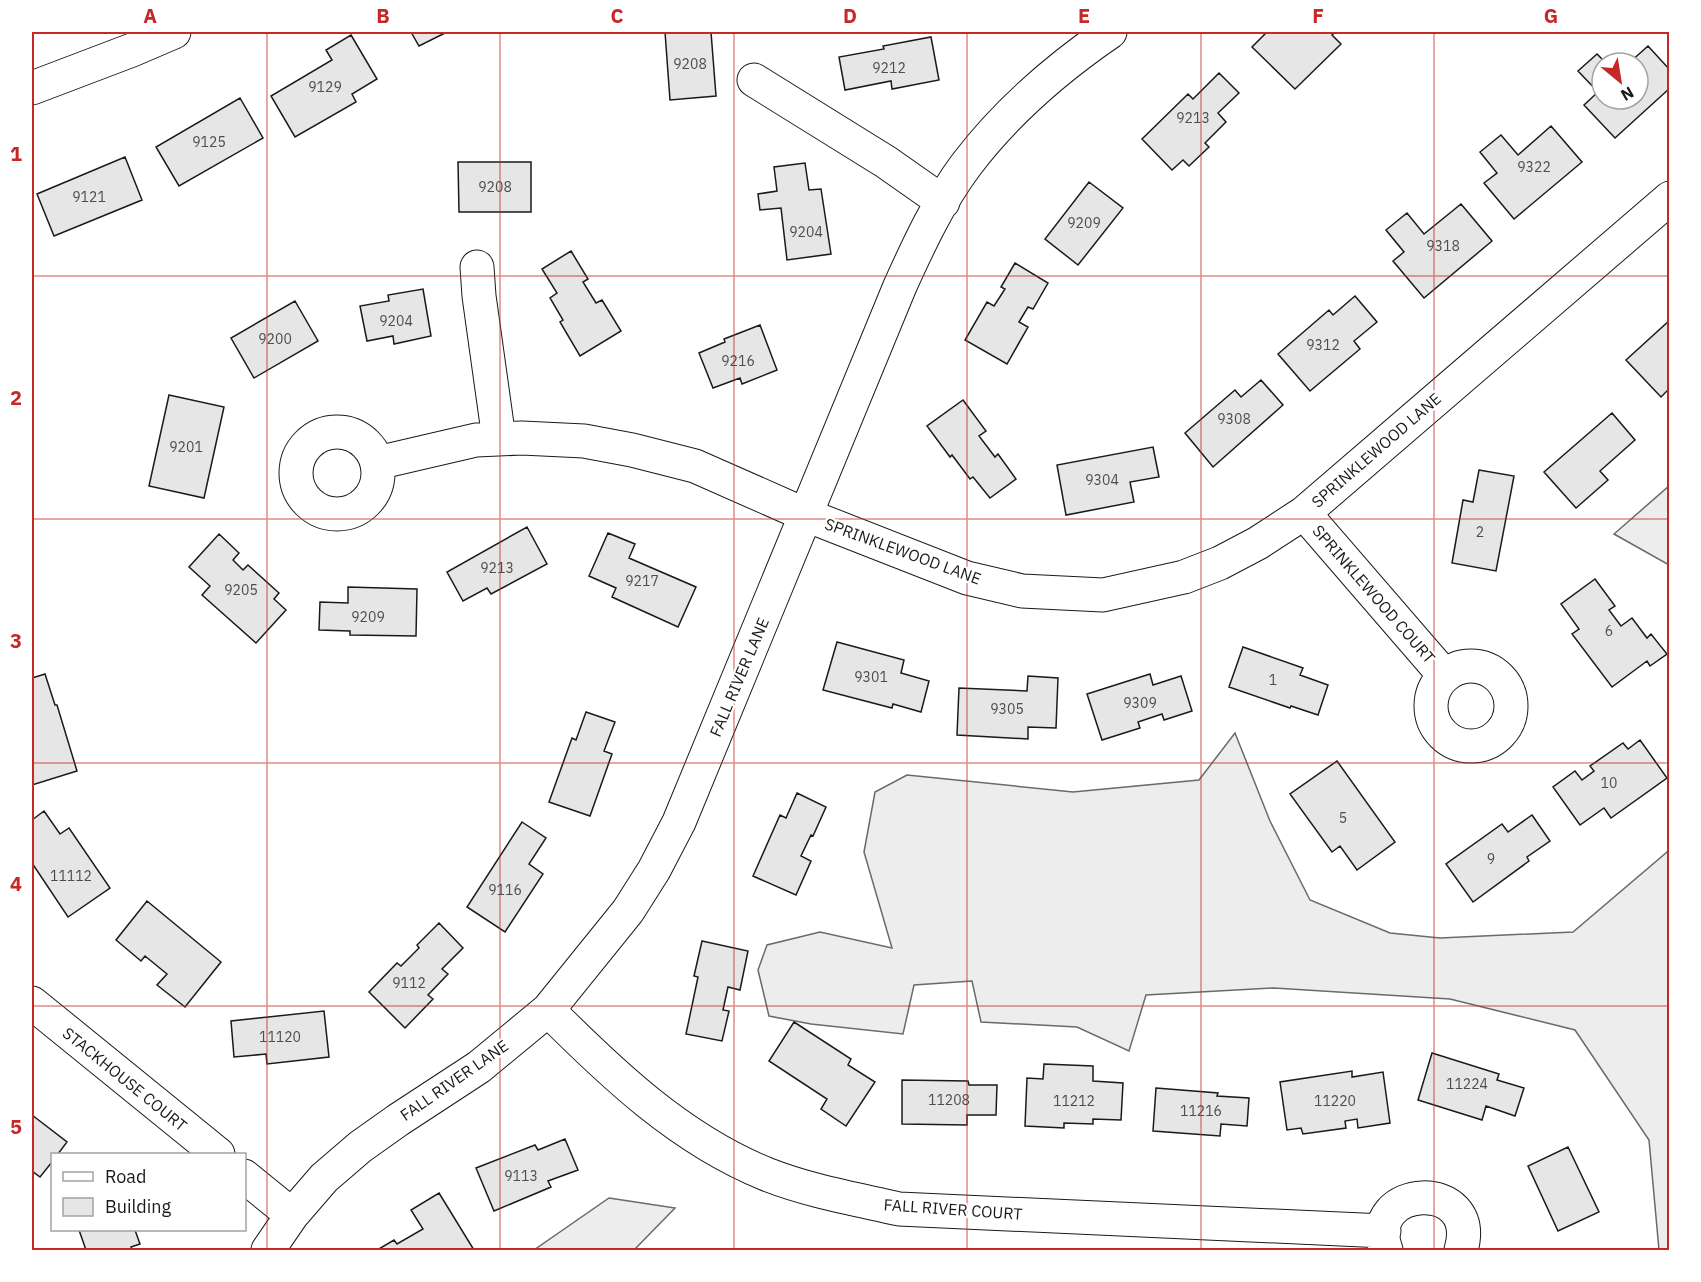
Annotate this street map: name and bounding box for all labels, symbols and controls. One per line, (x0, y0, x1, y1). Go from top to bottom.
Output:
text: A (143, 2, 157, 29)
text: B (376, 2, 390, 29)
text: C (610, 2, 624, 29)
text: D (843, 2, 857, 29)
text: E (1078, 2, 1090, 29)
text: F (1312, 2, 1324, 29)
text: G (1544, 2, 1558, 29)
north arrow (1590, 51, 1650, 111)
house number: 9208 (673, 55, 707, 73)
house number: 9212 (872, 59, 906, 77)
house number: 9129 (308, 78, 342, 96)
text: N (1617, 82, 1638, 106)
house number: 9213 (1176, 109, 1210, 127)
house number: 9125 (192, 133, 226, 151)
text: 1 (10, 140, 22, 167)
house number: 9322 (1517, 158, 1551, 176)
house number: 9208 (478, 178, 512, 196)
house number: 9121 (72, 188, 106, 206)
house number: 9209 (1067, 214, 1101, 232)
house number: 9204 (789, 223, 823, 241)
house number: 9318 (1426, 237, 1460, 255)
house number: 9204 (379, 312, 413, 330)
house number: 9200 (258, 330, 292, 348)
house number: 9312 (1306, 336, 1340, 354)
house number: 9216 (721, 352, 755, 370)
text: 2 (10, 384, 22, 411)
street label: SPRINKLEWOOD LANE (1307, 388, 1445, 512)
house number: 9308 (1217, 410, 1251, 428)
house number: 9201 (169, 438, 203, 456)
house number: 9304 (1085, 471, 1119, 489)
street label: SPRINKLEWOOD LANE (822, 513, 984, 589)
street label: SPRINKLEWOOD COURT (1308, 521, 1440, 667)
house number: 2 (1476, 523, 1484, 541)
house number: 9213 (480, 559, 514, 577)
house number: 9217 (625, 572, 659, 590)
house number: 9205 (224, 581, 258, 599)
house number: 9209 (351, 608, 385, 626)
street label: FALL RIVER LANE (705, 615, 773, 739)
house number: 6 (1605, 622, 1613, 640)
text: 3 (10, 627, 22, 654)
house number: 9301 (854, 668, 888, 686)
house number: 1 (1269, 671, 1277, 689)
house number: 9309 (1123, 694, 1157, 712)
house number: 9305 (990, 700, 1024, 718)
house number: 10 (1601, 774, 1617, 792)
house number: 5 (1339, 809, 1347, 827)
house number: 9 (1487, 850, 1495, 868)
house number: 11112 (50, 867, 92, 885)
text: 4 (10, 870, 22, 897)
house number: 9116 (488, 881, 522, 899)
house number: 9112 (392, 974, 426, 992)
street label: STACKHOUSE COURT (59, 1023, 191, 1135)
house number: 11120 (259, 1028, 301, 1046)
street label: FALL RIVER LANE (396, 1035, 512, 1125)
house number: 11224 (1446, 1075, 1488, 1093)
house number: 11208 (928, 1091, 970, 1109)
house number: 11212 (1053, 1092, 1095, 1110)
house number: 11220 (1314, 1092, 1356, 1110)
house number: 11216 (1180, 1102, 1222, 1120)
text: 5 (10, 1113, 22, 1140)
legend (51, 1153, 246, 1231)
text: Road (105, 1165, 146, 1188)
house number: 9113 (504, 1167, 538, 1185)
street label: FALL RIVER COURT (883, 1194, 1023, 1224)
text: Building (105, 1195, 172, 1218)

